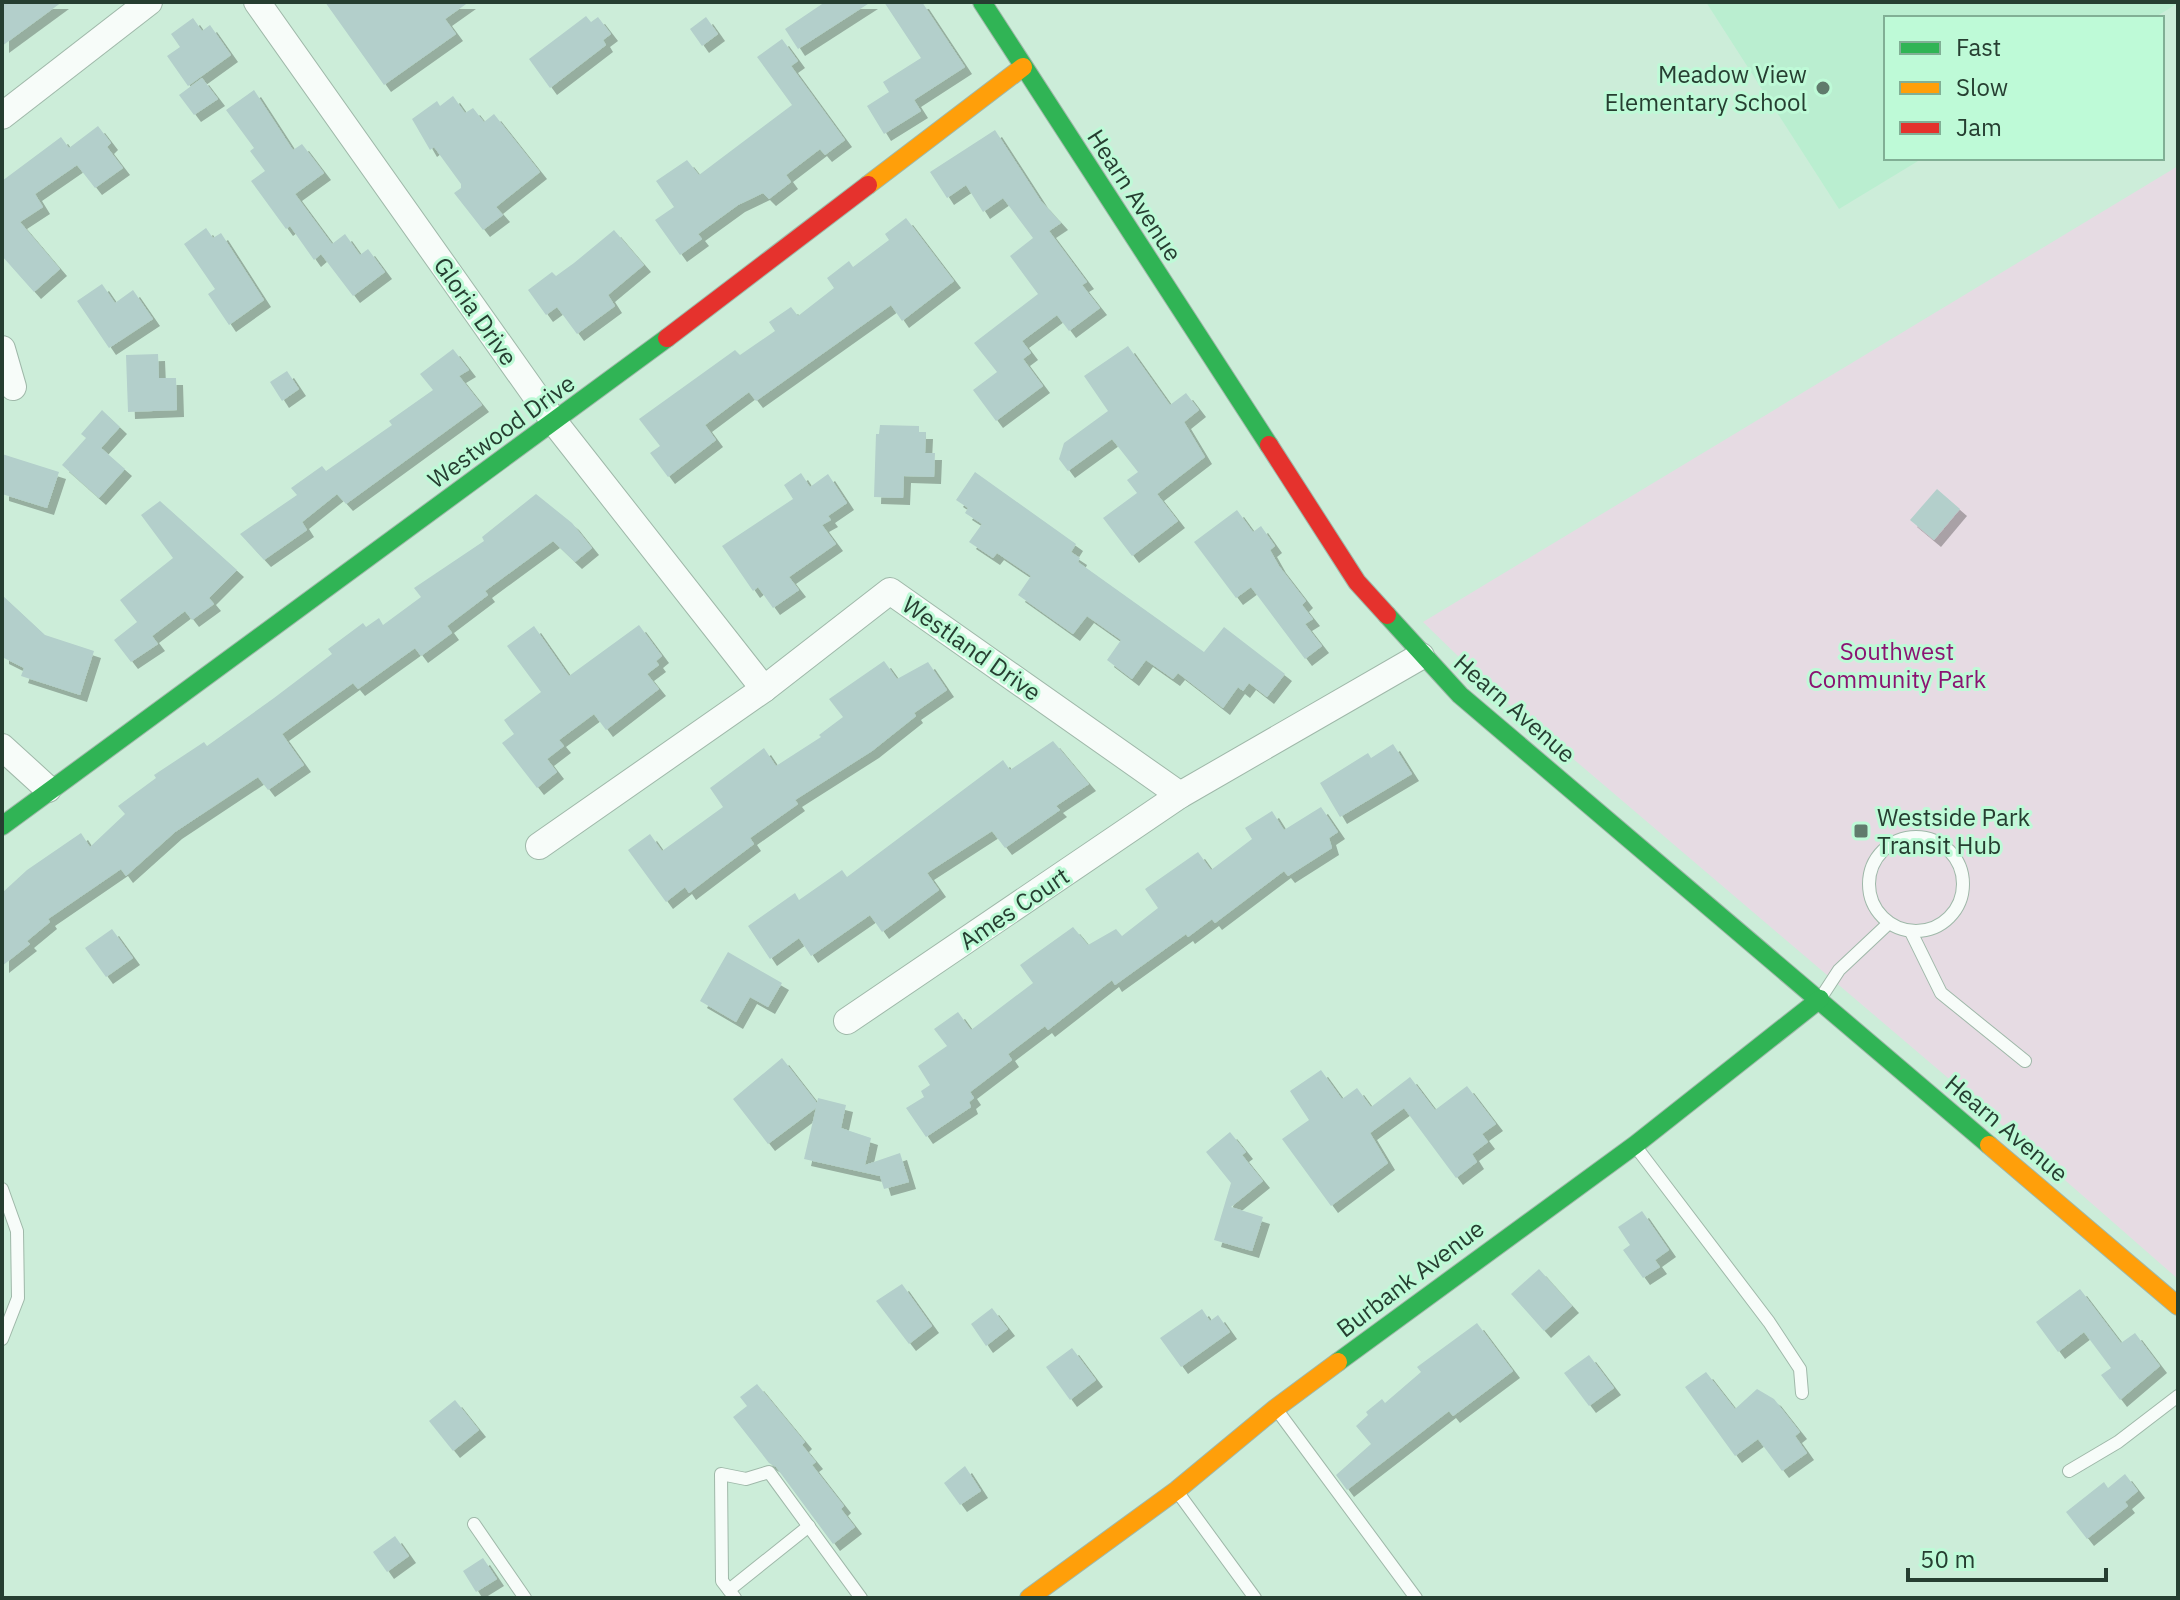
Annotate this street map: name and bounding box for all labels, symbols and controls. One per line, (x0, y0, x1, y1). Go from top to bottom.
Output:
legend (1884, 16, 2164, 160)
text: Fast (1956, 31, 2001, 63)
place label: Meadow View Elementary School (1605, 58, 1807, 118)
text: Slow (1956, 71, 2008, 103)
marker: Meadow View Elementary School (1814, 79, 1832, 97)
text: Jam (1956, 111, 2002, 143)
street label: Hearn Avenue (1080, 123, 1190, 267)
street label: Gloria Drive (427, 250, 525, 372)
street label: Westwood Drive (421, 367, 581, 495)
street label: Westland Drive (896, 588, 1048, 708)
park label: Southwest Community Park (1808, 635, 1986, 695)
street label: Hearn Avenue (1447, 646, 1583, 770)
place label: Westside Park Transit Hub (1877, 801, 2031, 861)
marker: Westside Park Transit Hub (1852, 822, 1870, 840)
street label: Ames Court (953, 859, 1075, 957)
street label: Hearn Avenue (1939, 1067, 2075, 1189)
street label: Burbank Avenue (1330, 1212, 1490, 1344)
scale bar (1908, 1532, 2106, 1582)
text: 50 m (1920, 1543, 1975, 1575)

